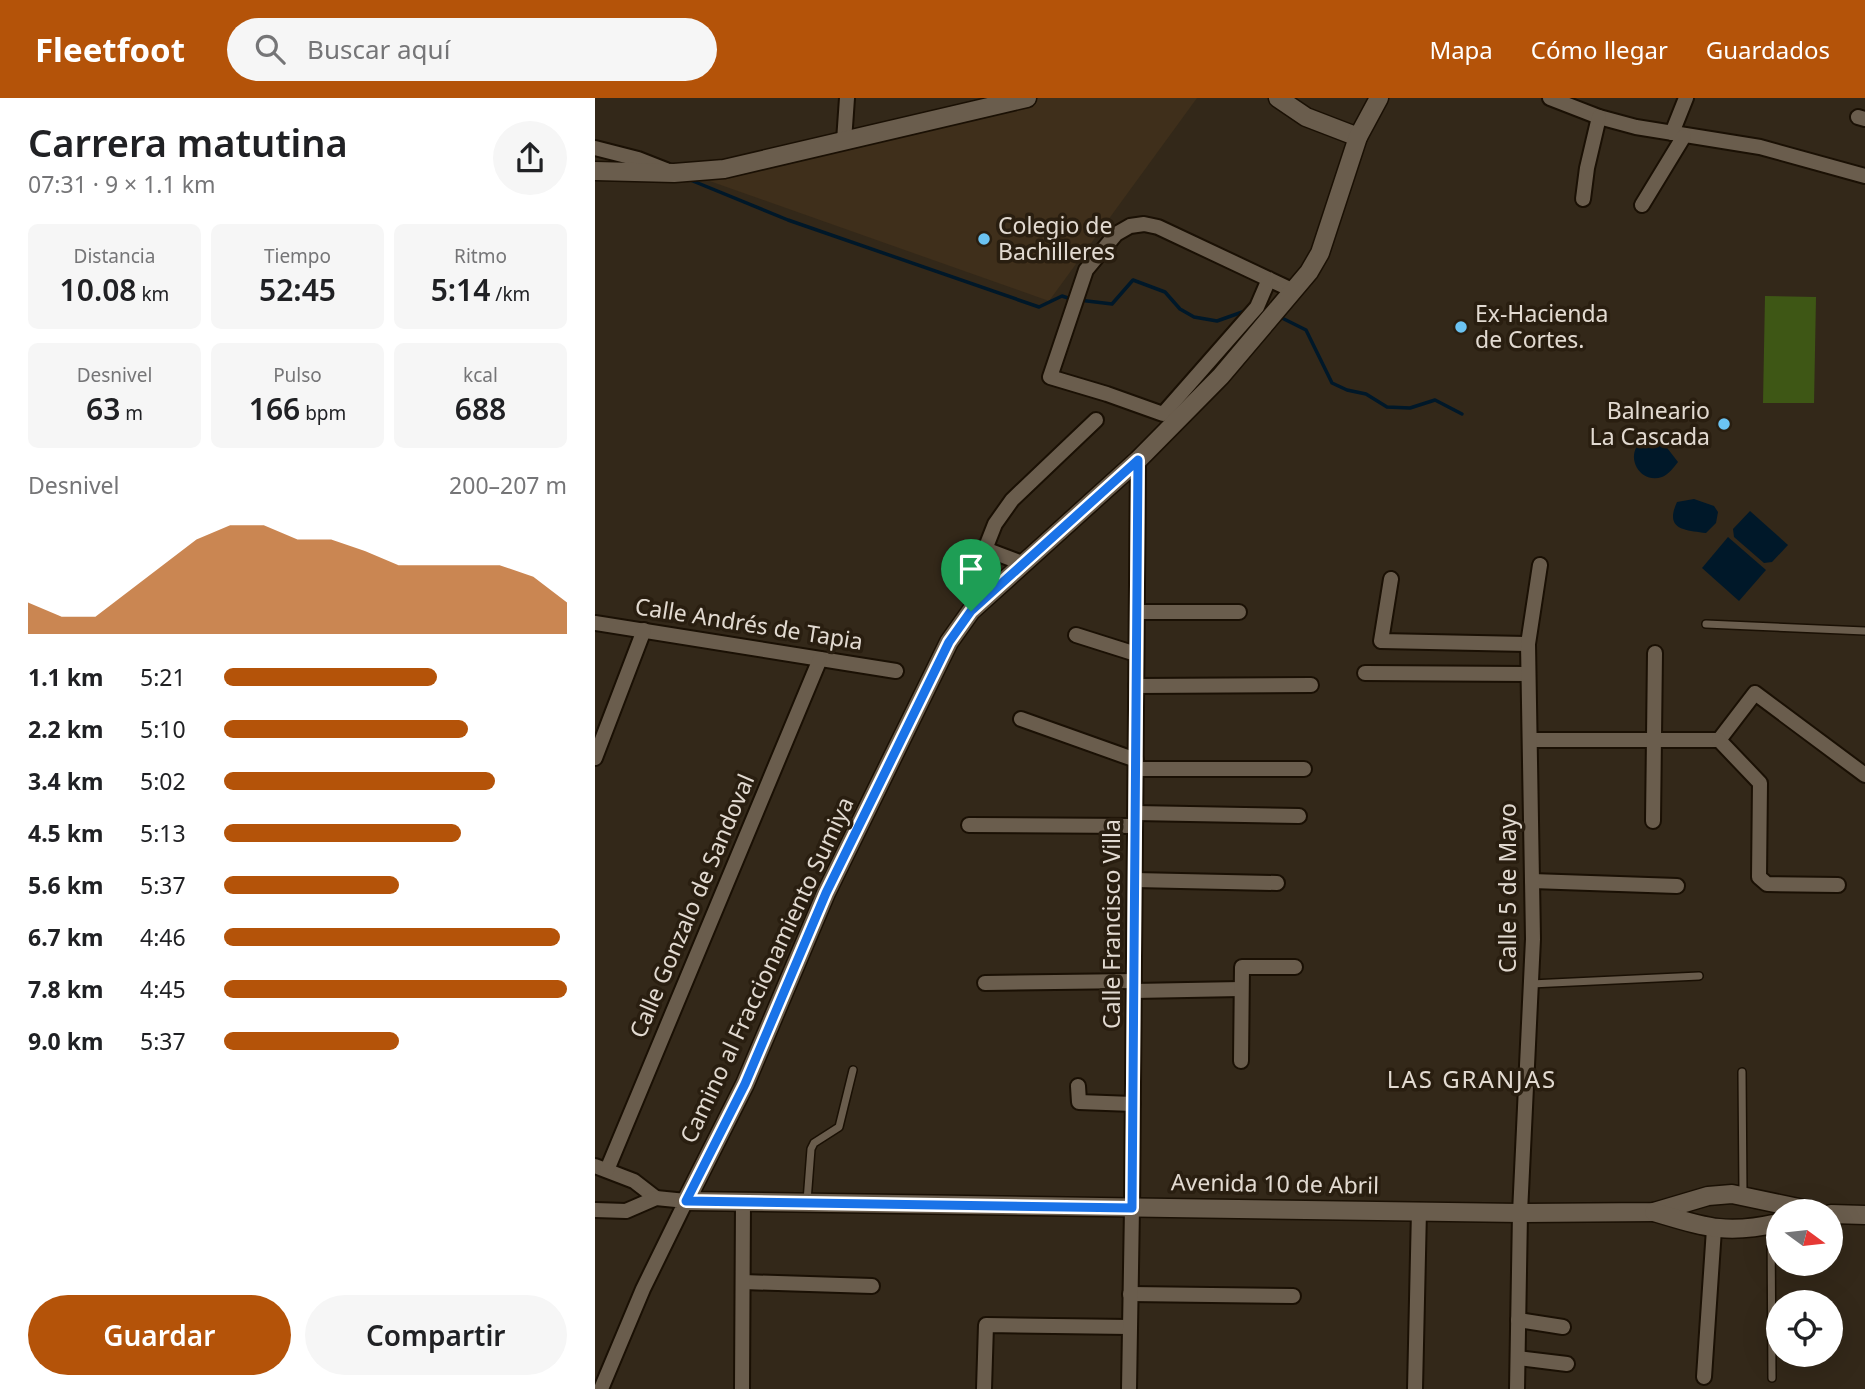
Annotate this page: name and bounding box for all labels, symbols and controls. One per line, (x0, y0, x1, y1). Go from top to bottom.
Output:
search box (227, 18, 717, 81)
text: Fleetfoot (35, 27, 185, 72)
icon: search (251, 30, 289, 68)
text: Buscar aquí (307, 31, 450, 67)
text: Mapa (1429, 33, 1493, 66)
text: Cómo llegar (1531, 33, 1668, 66)
text: Guardados (1706, 33, 1830, 66)
text: Carrera matutina (28, 116, 348, 168)
button: share (493, 121, 567, 195)
text: 07:31 · 9 × 1.1 km (28, 168, 215, 200)
place label: Colegio de Bachilleres (998, 209, 1115, 267)
marker: Colegio de Bachilleres (976, 231, 992, 247)
text: Distancia (74, 243, 155, 269)
text: Tiempo (264, 243, 331, 269)
text: Ritmo (454, 243, 507, 269)
text: 10.08 (60, 269, 137, 310)
text: 52:45 (259, 269, 336, 310)
text: 5:14 (431, 269, 490, 310)
text: km (137, 281, 169, 307)
text: /km (490, 281, 530, 307)
place label: Ex-Hacienda de Cortes. (1475, 297, 1609, 355)
marker: Ex-Hacienda de Cortes. (1453, 319, 1469, 335)
text: Desnivel (77, 362, 152, 388)
text: Pulso (273, 362, 322, 388)
text: kcal (463, 362, 498, 388)
text: 63 (86, 388, 120, 429)
text: 166 (249, 388, 300, 429)
text: 688 (455, 388, 506, 429)
place label: Balneario La Cascada (1590, 394, 1710, 452)
text: m (120, 400, 143, 426)
text: bpm (300, 400, 346, 426)
marker: Balneario La Cascada (1716, 416, 1732, 432)
text: Desnivel (28, 469, 120, 501)
text: 200–207 m (449, 469, 567, 501)
pin (941, 539, 1001, 611)
icon: arrive (952, 550, 990, 588)
street label: Calle Andrés de Tapia (633, 589, 865, 657)
text: 1.1 km (28, 661, 103, 693)
text: 5:21 (140, 661, 186, 693)
text: 2.2 km (28, 713, 103, 745)
text: 5:10 (140, 713, 186, 745)
text: 3.4 km (28, 765, 103, 797)
text: 5:02 (140, 765, 186, 797)
street label: Calle Gonzalo de Sandoval (621, 769, 761, 1042)
street label: Camino al Fraccionamiento Sumiya (672, 791, 861, 1148)
street label: Calle 5 de Mayo (1491, 803, 1523, 973)
text: 4.5 km (28, 817, 103, 849)
text: 5:13 (140, 817, 186, 849)
street label: Calle Francisco Villa (1095, 819, 1127, 1029)
text: 5.6 km (28, 869, 103, 901)
text: 5:37 (140, 869, 186, 901)
text: 6.7 km (28, 921, 103, 953)
text: 4:46 (140, 921, 186, 953)
text: 7.8 km (28, 973, 103, 1005)
text: 4:45 (140, 973, 186, 1005)
text: 9.0 km (28, 1025, 103, 1057)
text: 5:37 (140, 1025, 186, 1057)
district label: LAS GRANJAS (1387, 1062, 1557, 1095)
street label: Avenida 10 de Abril (1171, 1165, 1379, 1201)
north arrow (1766, 1199, 1843, 1276)
map controls (1766, 1199, 1843, 1367)
button: locate (1766, 1290, 1843, 1367)
button: Guardar (28, 1295, 291, 1375)
button: Compartir (305, 1295, 567, 1375)

